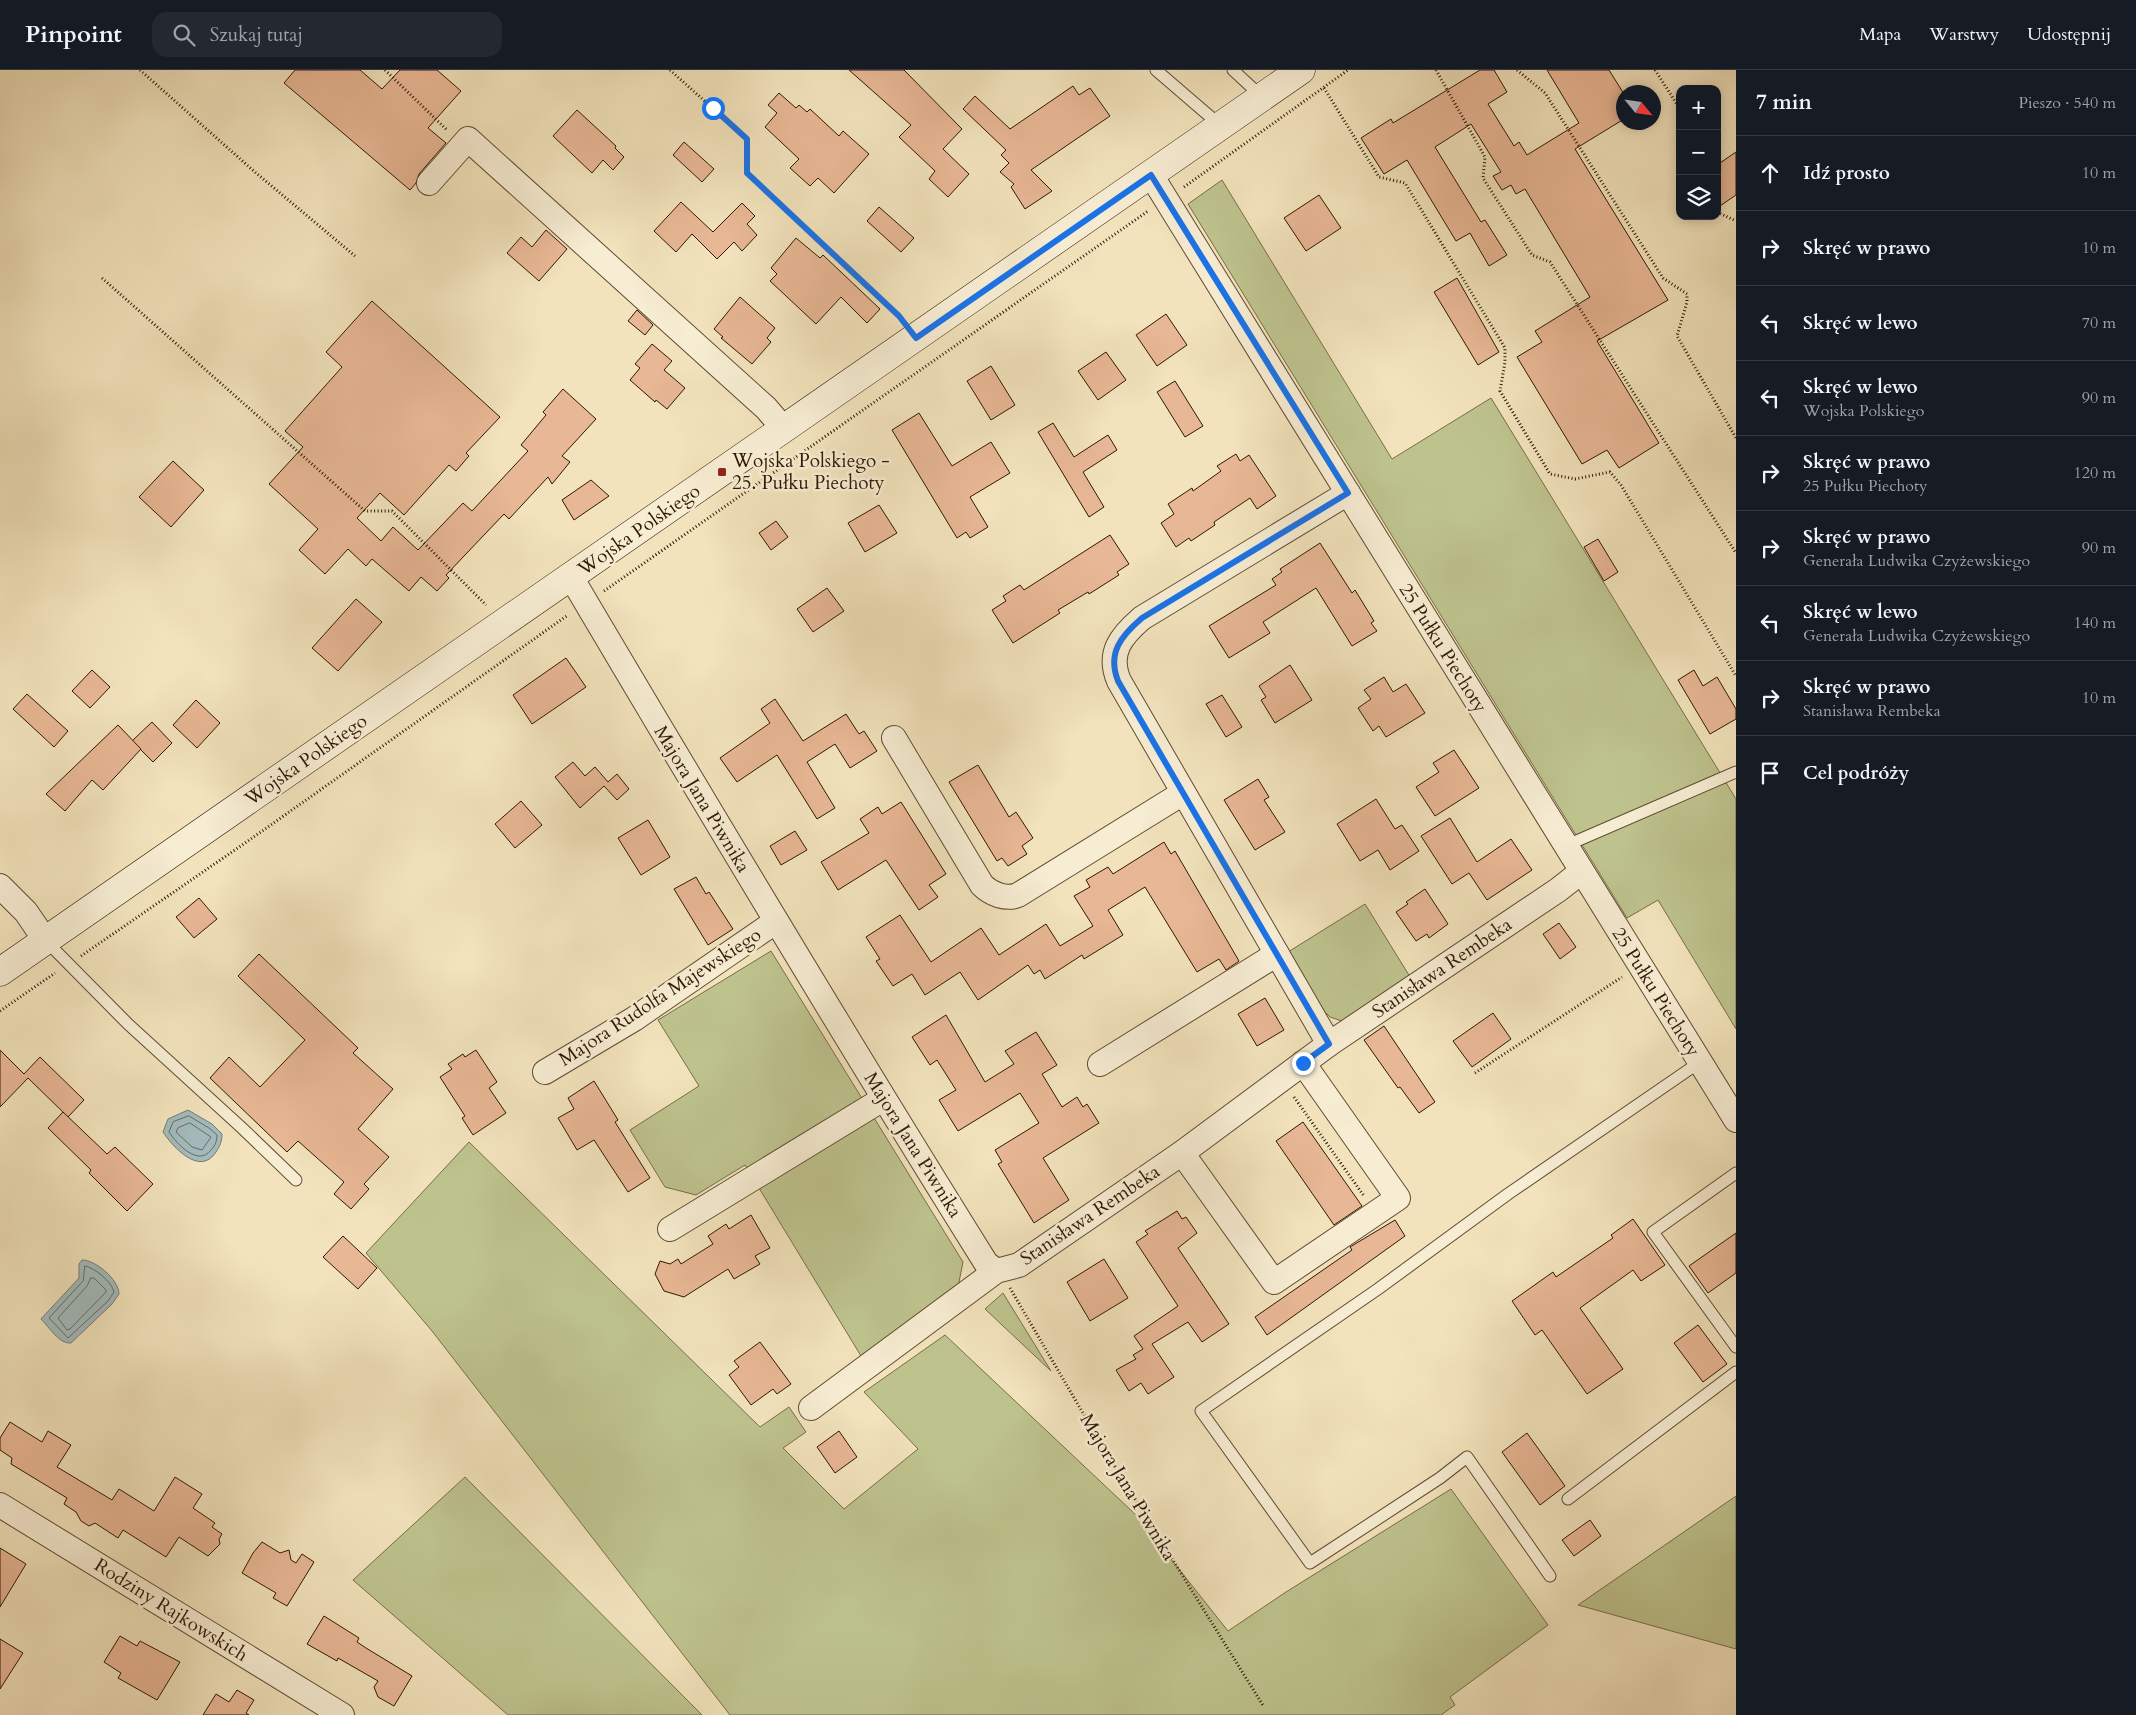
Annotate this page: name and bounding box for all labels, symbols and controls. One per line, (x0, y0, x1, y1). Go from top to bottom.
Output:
search box (152, 12, 502, 57)
text: Pinpoint (25, 18, 122, 51)
icon: search (170, 21, 198, 49)
text: Szukaj tutaj (210, 22, 303, 48)
text: Mapa (1859, 22, 1901, 47)
text: Warstwy (1929, 22, 1999, 47)
text: Udostępnij (2027, 22, 2111, 47)
north arrow (1616, 85, 1661, 130)
map controls (1676, 85, 1721, 220)
button: + (1676, 85, 1721, 130)
text: 7 min (1756, 88, 1812, 117)
text: Pieszo · 540 m (2019, 92, 2116, 114)
route start (702, 97, 725, 120)
button: − (1676, 130, 1721, 175)
icon: ahead (1756, 159, 1784, 187)
text: Idź prosto (1803, 160, 1890, 186)
text: 10 m (2082, 162, 2116, 184)
button: layers (1676, 175, 1721, 220)
icon: right (1756, 234, 1784, 262)
text: Skręć w prawo (1803, 235, 1930, 261)
text: 10 m (2082, 237, 2116, 259)
icon: left (1756, 309, 1784, 337)
text: Skręć w lewo (1803, 310, 1918, 336)
text: 70 m (2082, 312, 2116, 334)
text: Skręć w lewo (1803, 374, 1918, 400)
icon: left (1756, 384, 1784, 412)
text: 90 m (2082, 387, 2116, 409)
text: Wojska Polskiego (1803, 400, 1924, 422)
place label: Wojska Polskiego - 25. Pułku Piechoty (731, 448, 890, 496)
text: Skręć w prawo (1803, 449, 1930, 475)
icon: right (1756, 459, 1784, 487)
text: 120 m (2074, 462, 2116, 484)
marker: Wojska Polskiego - 25. Pułku Piechoty (716, 466, 728, 478)
text: 25 Pułku Piechoty (1803, 475, 1927, 497)
street label: Wojska Polskiego (572, 478, 706, 583)
text: Skręć w prawo (1803, 524, 1930, 550)
icon: right (1756, 534, 1784, 562)
text: 90 m (2082, 537, 2116, 559)
text: Generała Ludwika Czyżewskiego (1803, 550, 2030, 572)
street label: 25 Pułku Piechoty (1393, 578, 1493, 718)
text: Skręć w lewo (1803, 599, 1918, 625)
icon: left (1756, 609, 1784, 637)
text: 140 m (2074, 612, 2116, 634)
text: Generała Ludwika Czyżewskiego (1803, 625, 2030, 647)
text: Skręć w prawo (1803, 674, 1930, 700)
icon: right (1756, 684, 1784, 712)
text: 10 m (2082, 687, 2116, 709)
text: Stanisława Rembeka (1803, 700, 1941, 722)
street label: Wojska Polskiego (239, 708, 373, 813)
street label: Majora Jana Piwnika (648, 721, 756, 877)
icon: arrive (1756, 759, 1784, 787)
text: Cel podróży (1803, 760, 1909, 786)
street label: Stanisława Rembeka (1367, 912, 1517, 1024)
street label: Majora Rudolfa Majewskiego (554, 922, 766, 1072)
street label: 25 Pułku Piechoty (1606, 922, 1706, 1062)
route end (1292, 1052, 1315, 1075)
street label: Majora Jana Piwnika (858, 1067, 968, 1223)
street label: Stanisława Rembeka (1015, 1159, 1165, 1271)
street label: Majora Jana Piwnika (1074, 1409, 1182, 1565)
street label: Rodziny Rajkowskich (89, 1552, 253, 1668)

